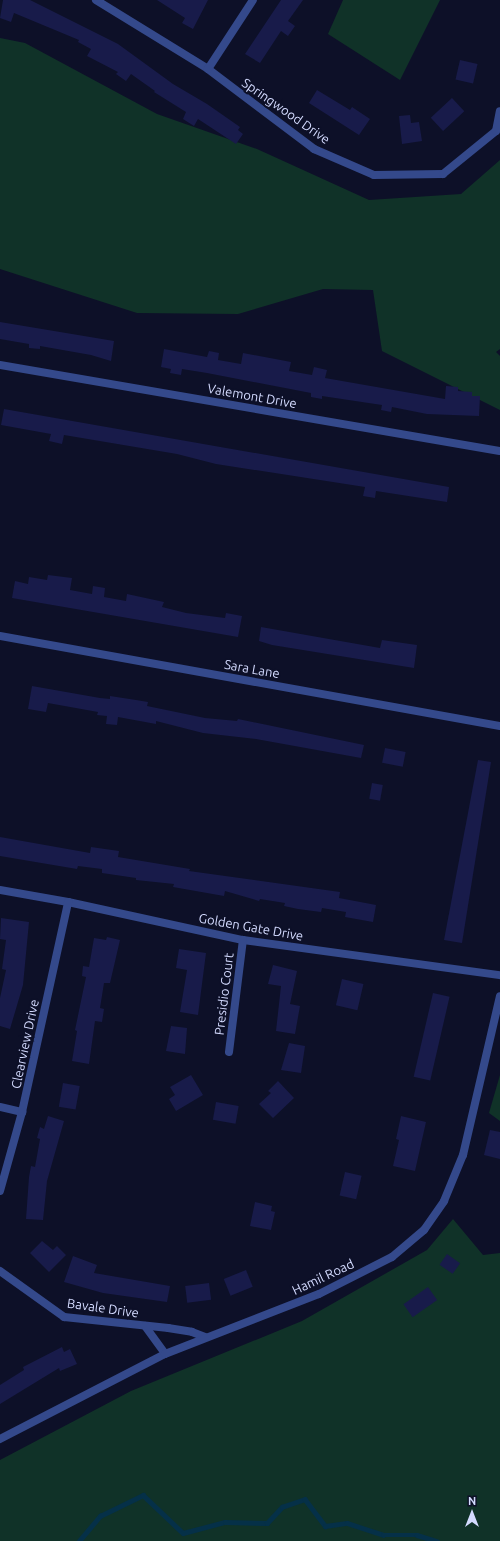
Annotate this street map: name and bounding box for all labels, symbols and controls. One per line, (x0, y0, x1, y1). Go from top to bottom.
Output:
street label: Springwood Drive (239, 75, 333, 147)
street label: Valemont Drive (206, 380, 298, 412)
street label: Sara Lane (223, 656, 281, 682)
street label: Golden Gate Drive (197, 910, 305, 944)
street label: Presidio Court (211, 952, 237, 1036)
street label: Clearview Drive (8, 998, 42, 1090)
street label: Hamil Road (290, 1256, 356, 1298)
street label: Bavale Drive (66, 1295, 140, 1321)
north arrow (452, 1493, 492, 1533)
text: N (468, 1495, 476, 1507)

